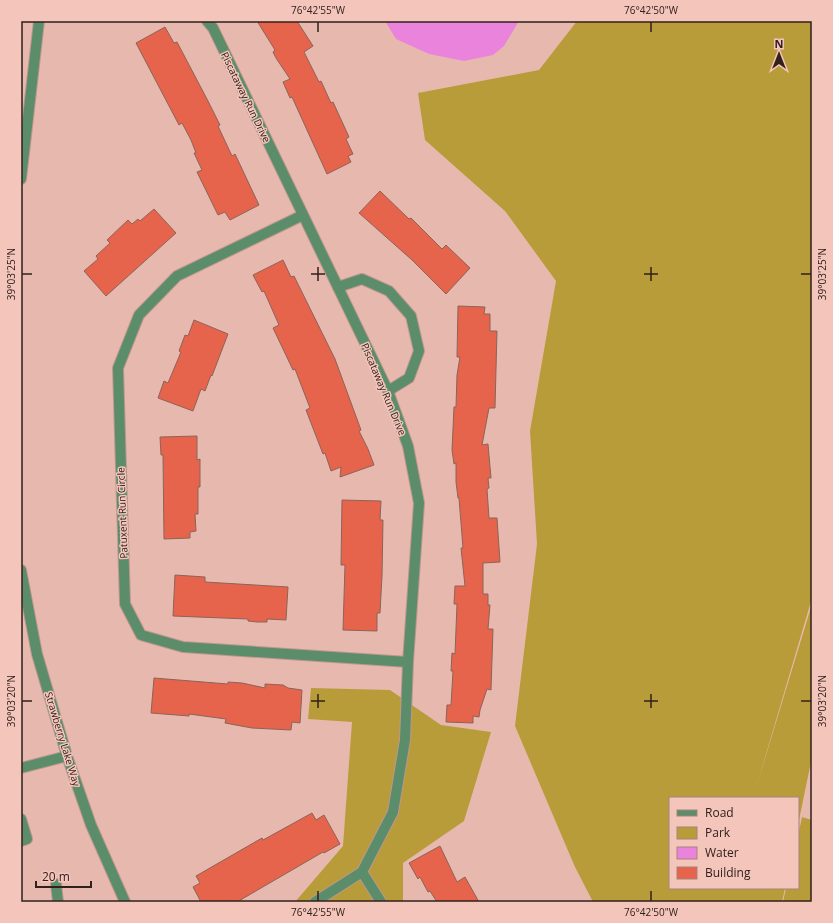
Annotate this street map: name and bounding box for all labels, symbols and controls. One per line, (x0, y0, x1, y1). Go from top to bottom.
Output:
text: 76°42'55"W (291, 3, 346, 17)
text: 76°42'50"W (624, 3, 679, 17)
north arrow (759, 34, 799, 74)
text: N (775, 36, 783, 51)
street label: Piscataway Run Drive (218, 49, 274, 145)
text: 39°03'25"N (4, 248, 18, 300)
text: 39°03'25"N (815, 248, 829, 300)
street label: Piscataway Run Drive (358, 341, 410, 438)
street label: Patuxent Run Circle (113, 467, 131, 559)
text: 39°03'20"N (4, 675, 18, 727)
text: 39°03'20"N (815, 675, 829, 727)
street label: Strawberry Lake Way (42, 690, 84, 789)
legend (669, 797, 799, 889)
text: Road (705, 804, 734, 821)
text: Park (705, 824, 731, 841)
text: Water (705, 844, 739, 861)
scale bar (36, 863, 91, 889)
text: Building (705, 864, 751, 881)
text: 20 m (42, 868, 70, 885)
text: 76°42'55"W (291, 905, 346, 919)
text: 76°42'50"W (624, 905, 679, 919)

